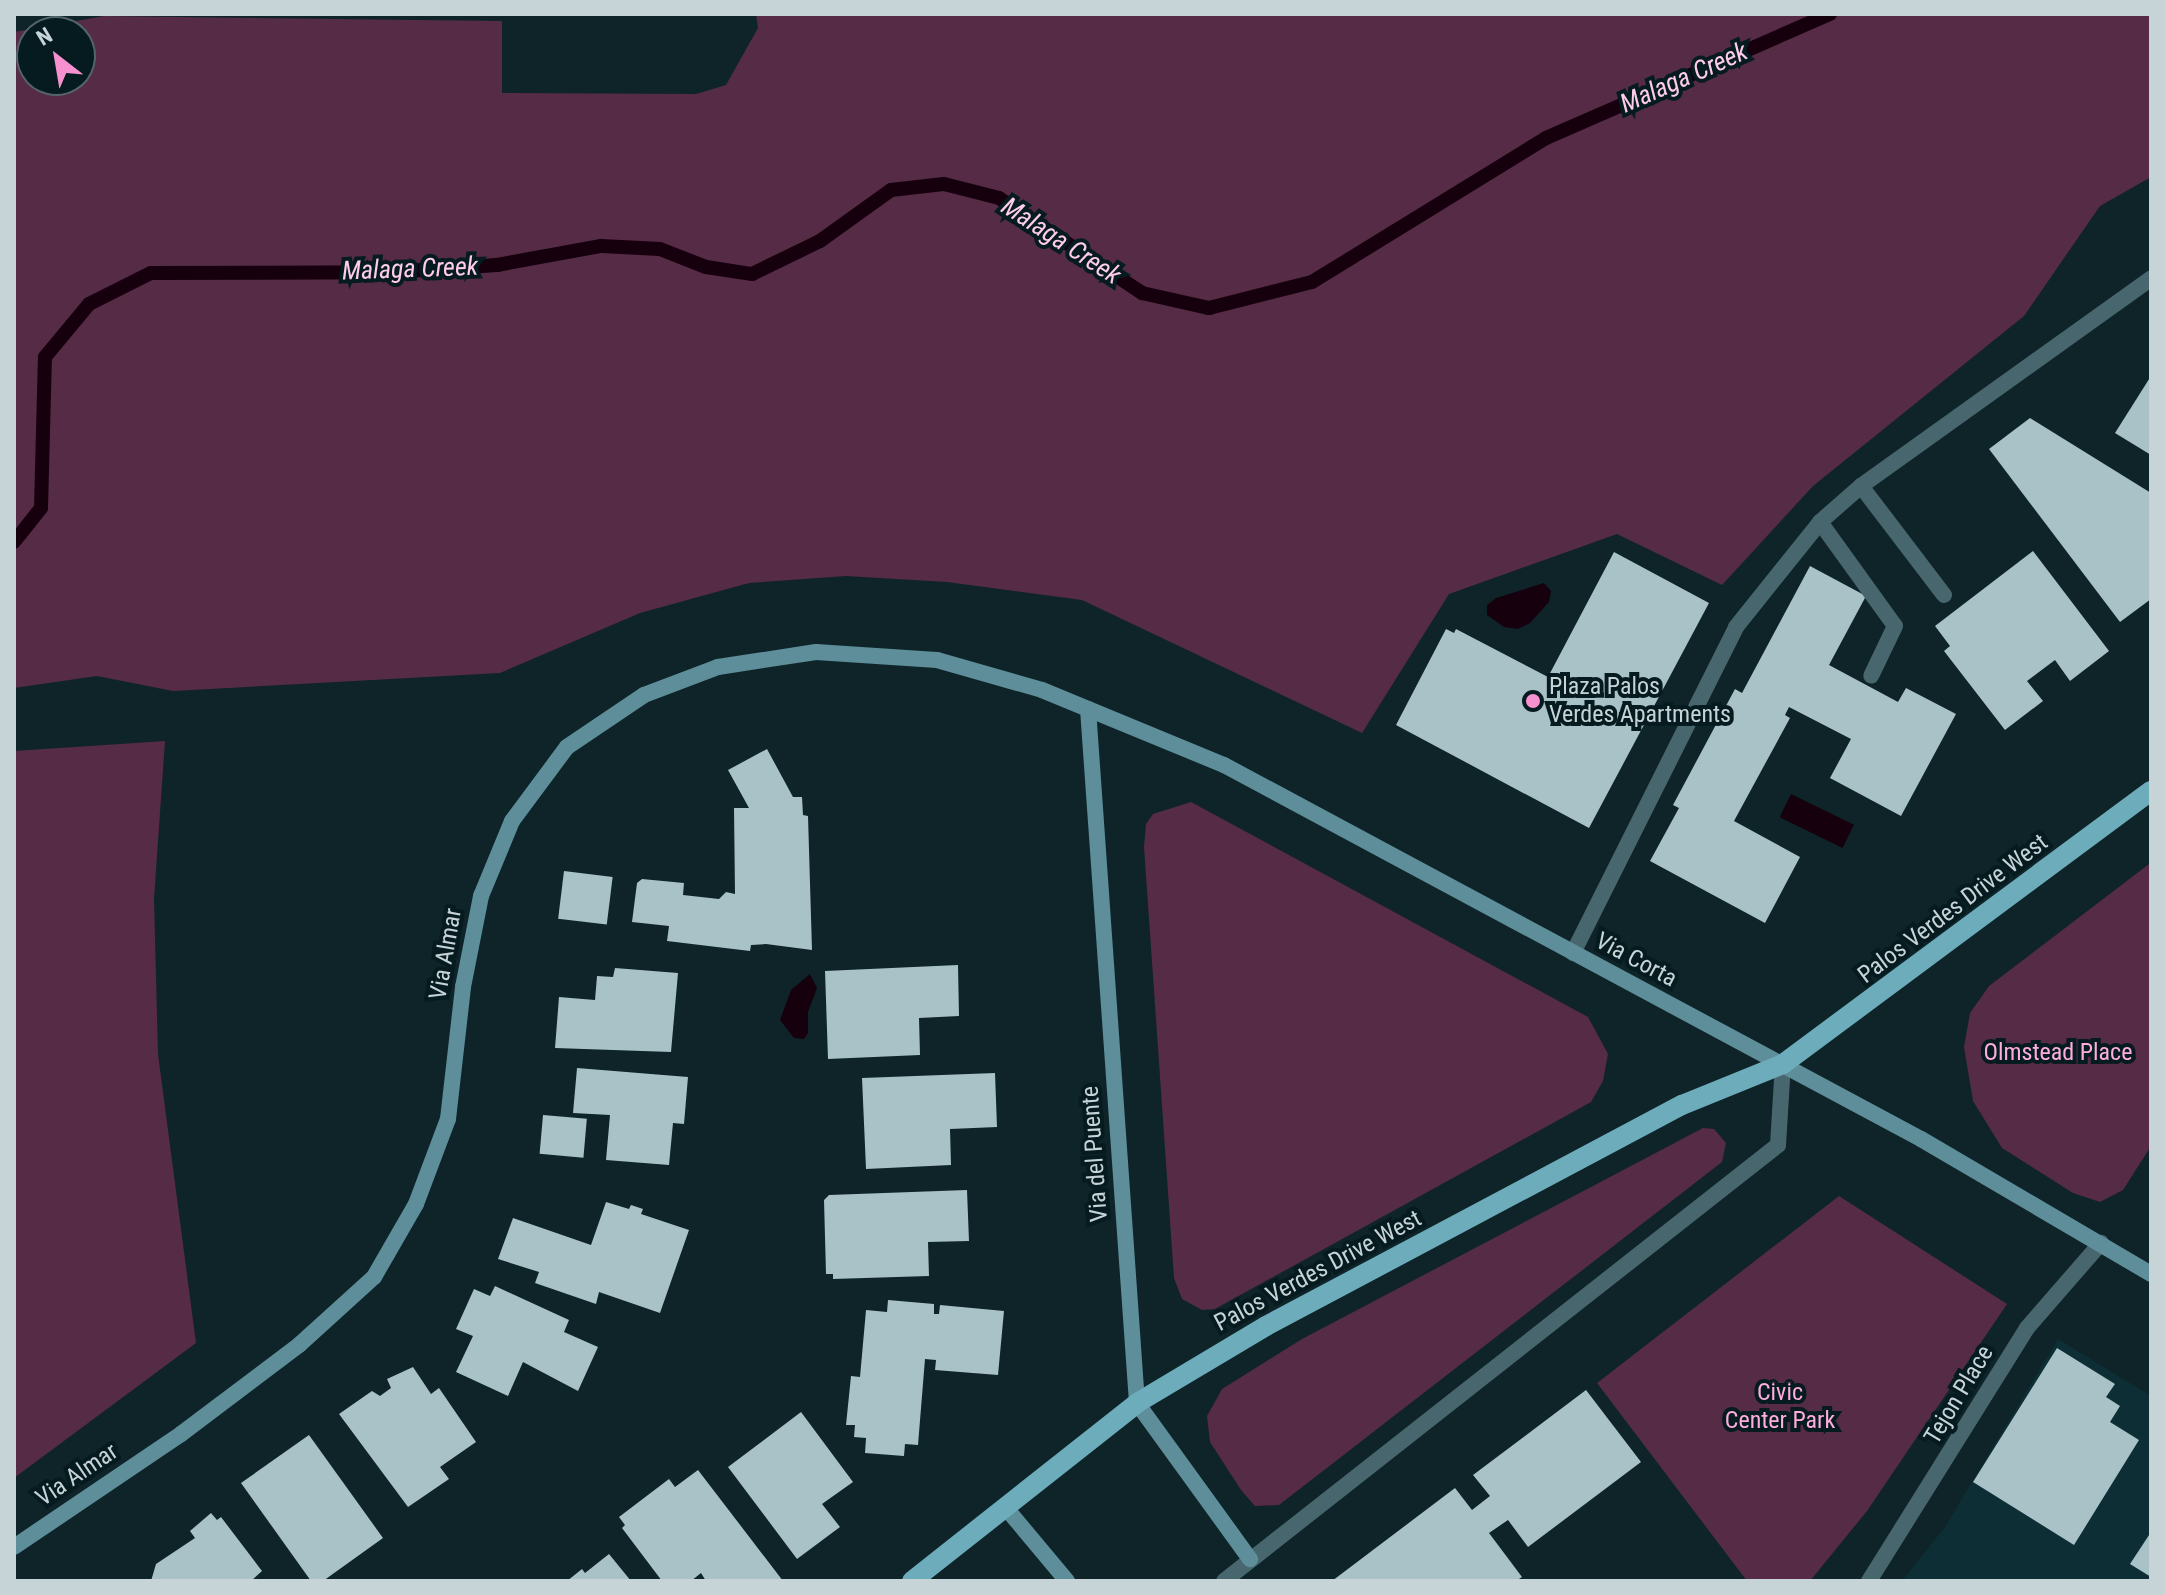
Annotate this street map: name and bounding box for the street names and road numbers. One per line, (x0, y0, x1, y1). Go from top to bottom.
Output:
street label: Palos Verdes Drive West (1852, 828, 2054, 990)
street label: Via Almar (424, 906, 468, 1002)
street label: Via Corta (1590, 927, 1682, 993)
street label: Via del Puente (1076, 1085, 1114, 1223)
street label: Palos Verdes Drive West (1210, 1204, 1426, 1338)
street label: Tejon Place (1918, 1341, 2000, 1449)
street label: Via Almar (31, 1437, 123, 1513)

